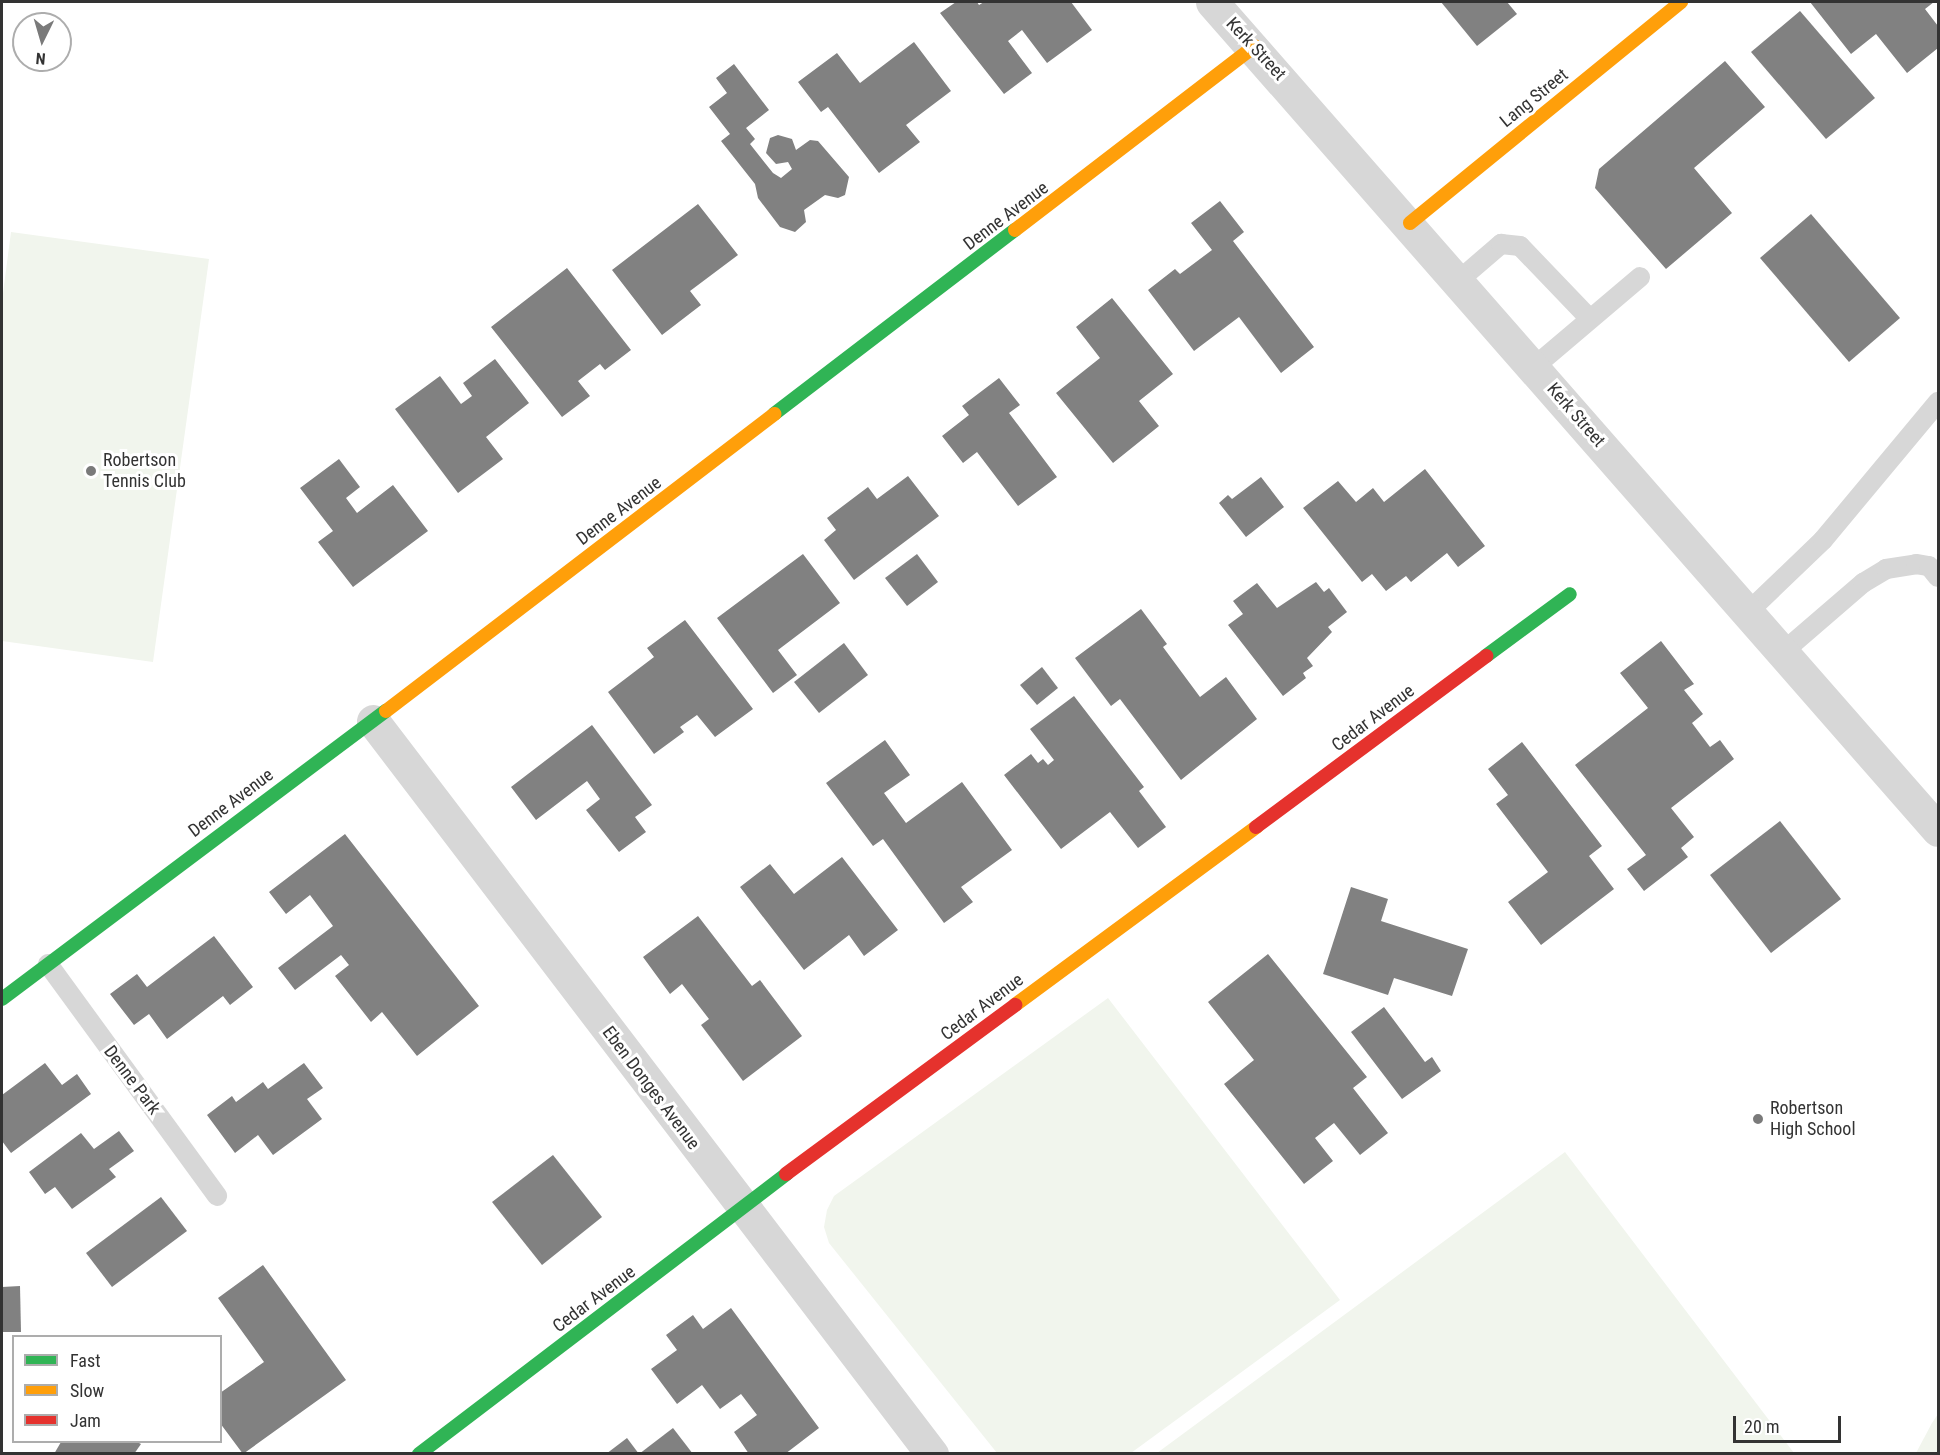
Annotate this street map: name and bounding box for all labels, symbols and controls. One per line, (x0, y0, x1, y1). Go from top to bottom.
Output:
north arrow (12, 12, 72, 72)
street label: Kerk Street (1222, 13, 1290, 85)
text: N (35, 49, 46, 68)
street label: Lang Street (1496, 64, 1572, 132)
street label: Denne Avenue (959, 177, 1053, 255)
street label: Kerk Street (1542, 379, 1610, 451)
place label: Robertson Tennis Club (103, 450, 186, 492)
marker: Robertson Tennis Club (84, 464, 98, 478)
street label: Denne Avenue (572, 472, 666, 550)
street label: Cedar Avenue (1328, 680, 1418, 756)
street label: Denne Avenue (184, 764, 278, 842)
street label: Cedar Avenue (937, 969, 1027, 1045)
street label: Eben Donges Avenue (598, 1022, 704, 1154)
street label: Denne Park (99, 1041, 165, 1119)
place label: Robertson High School (1770, 1098, 1856, 1140)
marker: Robertson High School (1751, 1112, 1765, 1126)
street label: Cedar Avenue (549, 1261, 639, 1337)
legend (12, 1335, 222, 1443)
text: Fast (70, 1350, 101, 1371)
text: Slow (70, 1380, 104, 1401)
scale bar (1736, 1404, 1844, 1442)
text: Jam (70, 1410, 101, 1431)
text: 20 m (1744, 1416, 1779, 1437)

